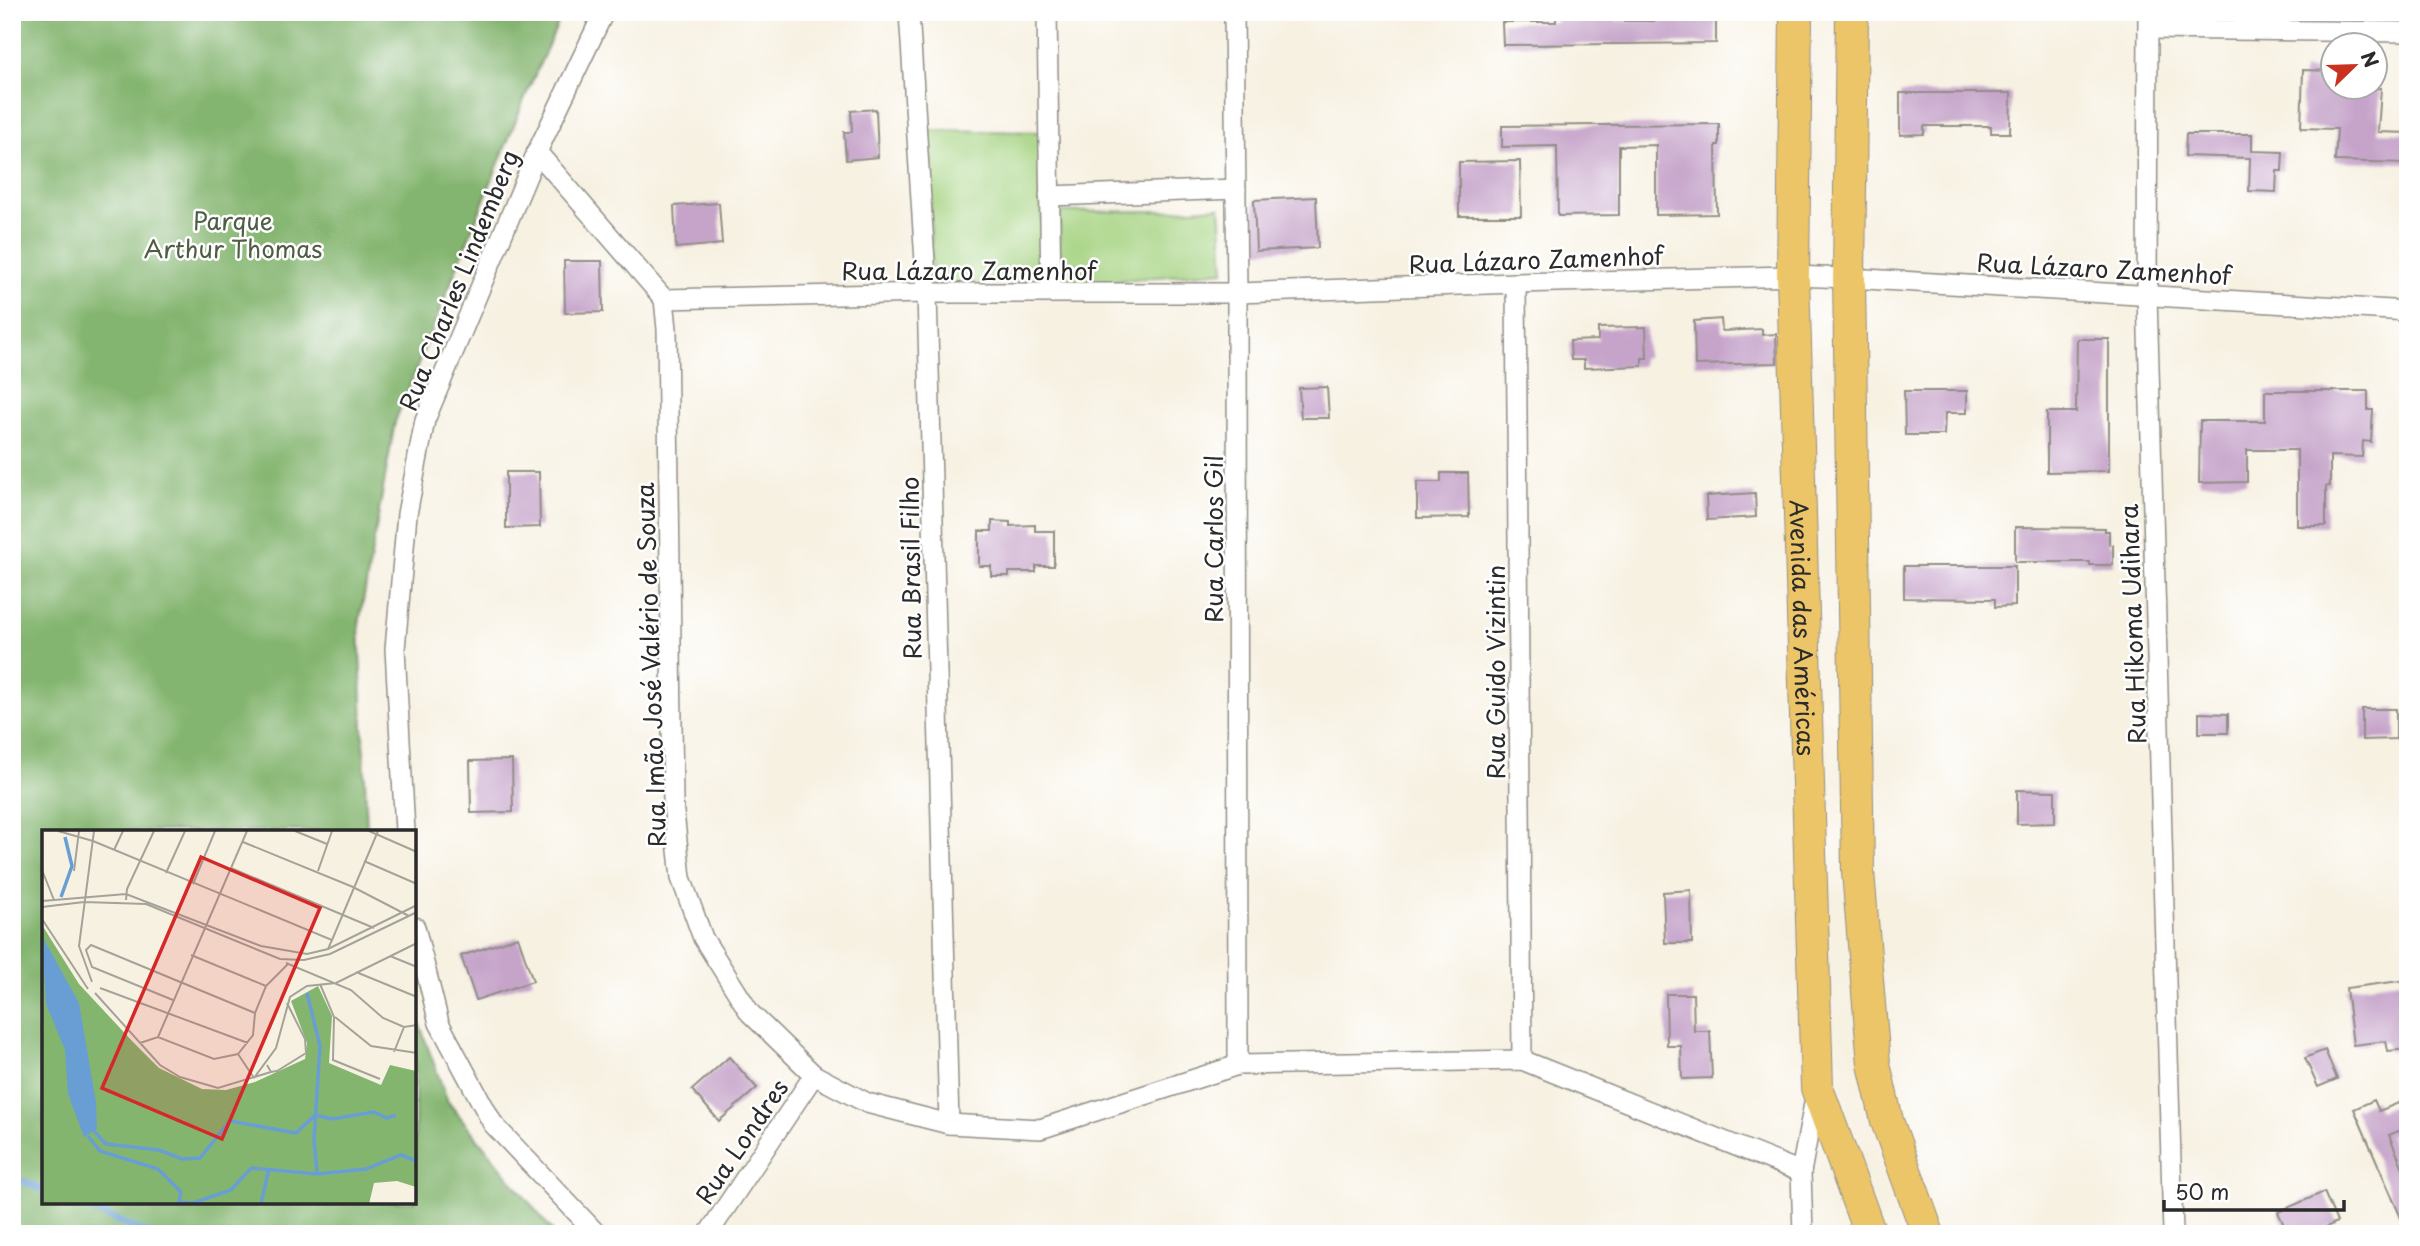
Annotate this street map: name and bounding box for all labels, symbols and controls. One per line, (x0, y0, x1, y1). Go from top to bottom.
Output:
north arrow (2318, 32, 2388, 102)
text: N (2355, 47, 2386, 71)
street label: Rua Charles Lindemberg (389, 144, 527, 416)
park label: Parque Arthur Thomas (144, 202, 322, 266)
street label: Rua Lázaro Zamenhof (1408, 237, 1666, 281)
street label: Rua Lázaro Zamenhof (1976, 243, 2234, 293)
street label: Rua Lázaro Zamenhof (842, 252, 1098, 288)
street label: Rua Carlos Gil (1195, 455, 1231, 623)
street label: Rua Brasil Filho (890, 476, 930, 660)
street label: Rua Imão José Valério de Souza (626, 482, 674, 848)
street label: Avenida das Américas (1782, 499, 1825, 756)
street label: Rua Hikoma Udihara (2110, 503, 2154, 745)
street label: Rua Guido Vizintin (1477, 565, 1513, 779)
inset map (42, 830, 416, 1204)
street label: Rua Londres (686, 1071, 796, 1211)
scale bar (2164, 1169, 2345, 1213)
text: 50 m (2175, 1175, 2229, 1207)

